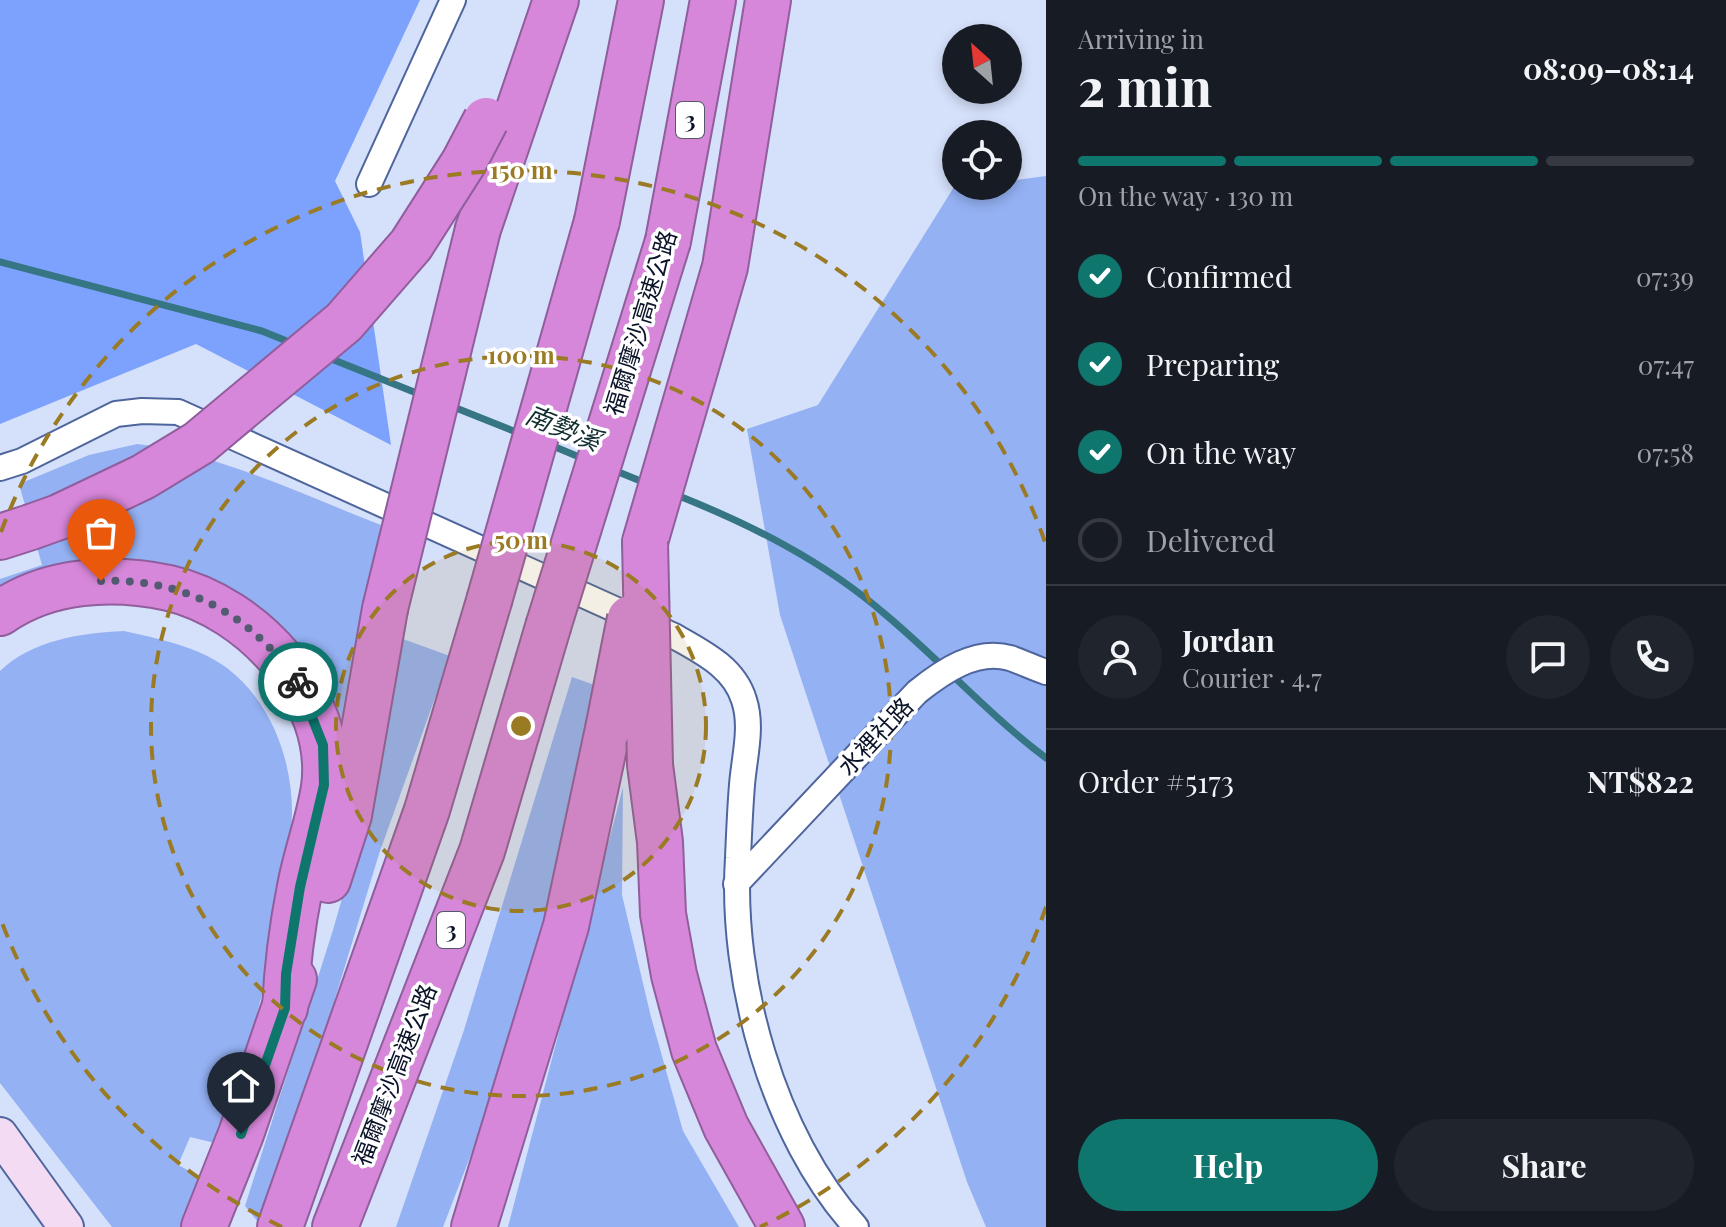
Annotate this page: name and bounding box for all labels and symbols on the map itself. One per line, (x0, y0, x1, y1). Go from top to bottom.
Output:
north arrow (942, 24, 1022, 104)
road number: 3 (676, 102, 704, 138)
text: 150 m (490, 153, 553, 185)
street label: 福爾摩沙高速公路 (596, 226, 682, 419)
text: 100 m (487, 338, 555, 370)
water label: 南勢溪 (521, 396, 610, 459)
pin (67, 499, 135, 581)
text: 50 m (494, 523, 548, 555)
courier (258, 642, 338, 722)
street label: 水裡社路 (830, 690, 919, 782)
centre of rings (507, 712, 535, 740)
road number: 3 (437, 912, 465, 948)
street label: 福爾摩沙高速公路 (344, 979, 442, 1170)
pin (207, 1052, 275, 1134)

